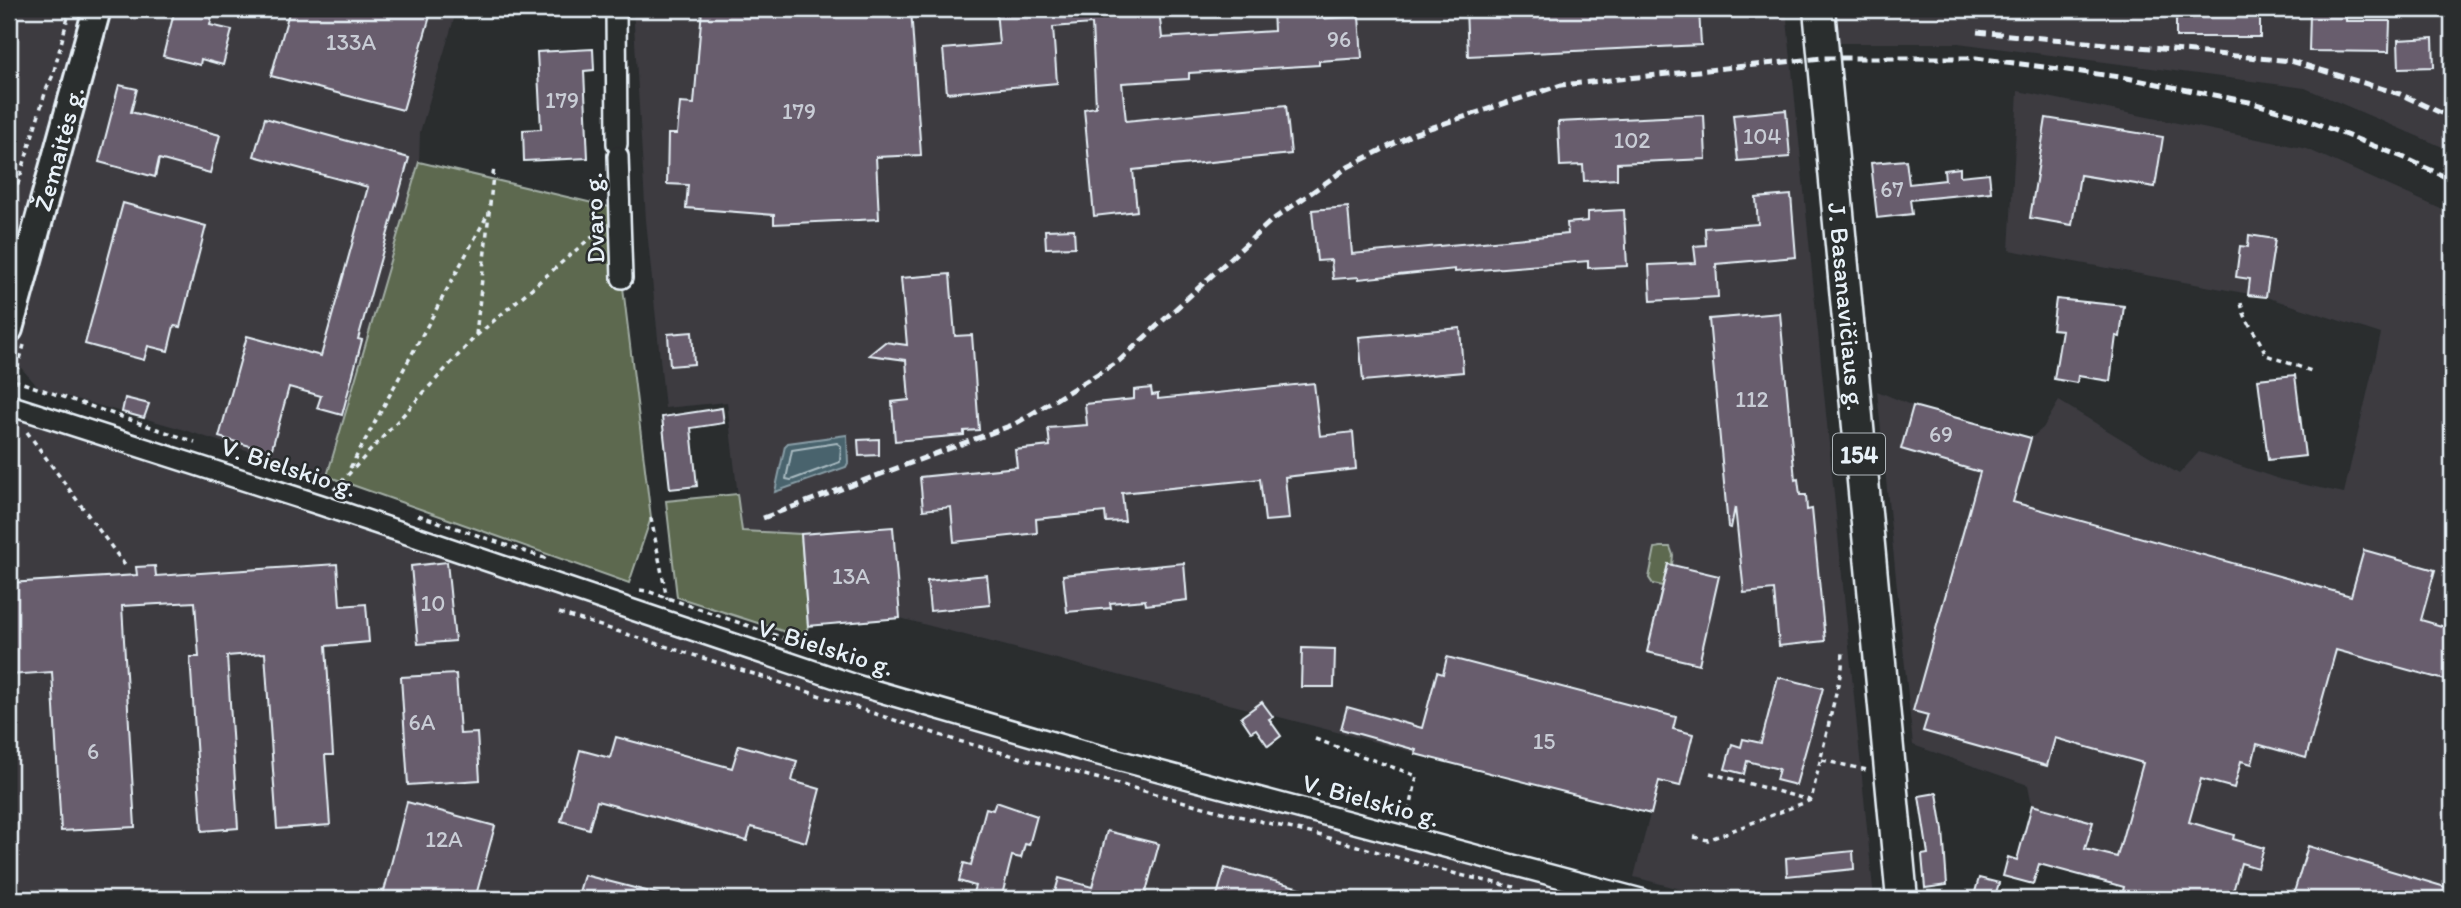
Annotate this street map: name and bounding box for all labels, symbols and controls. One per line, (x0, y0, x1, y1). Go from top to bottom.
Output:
house number: 96 (1327, 25, 1351, 53)
house number: 133A (326, 28, 377, 56)
street label: Žemaitės g. (26, 83, 91, 215)
house number: 179 (545, 86, 579, 114)
house number: 179 (782, 97, 816, 125)
house number: 104 (1743, 122, 1782, 150)
house number: 102 (1614, 126, 1650, 154)
street label: Dvaro g. (576, 172, 612, 264)
house number: 67 (1880, 175, 1904, 203)
street label: J. Basanavičiaus g. (1821, 201, 1872, 412)
house number: 112 (1735, 385, 1769, 413)
house number: 69 (1929, 420, 1953, 448)
street label: V. Bielskio g. (217, 430, 361, 504)
road number: 154 (1833, 434, 1885, 475)
house number: 13A (832, 562, 870, 590)
house number: 10 (421, 589, 445, 617)
street label: V. Bielskio g. (754, 611, 898, 683)
house number: 6A (409, 708, 436, 736)
house number: 15 (1533, 727, 1555, 755)
house number: 6 (87, 737, 99, 765)
street label: V. Bielskio g. (1299, 766, 1443, 834)
house number: 12A (425, 825, 463, 853)

